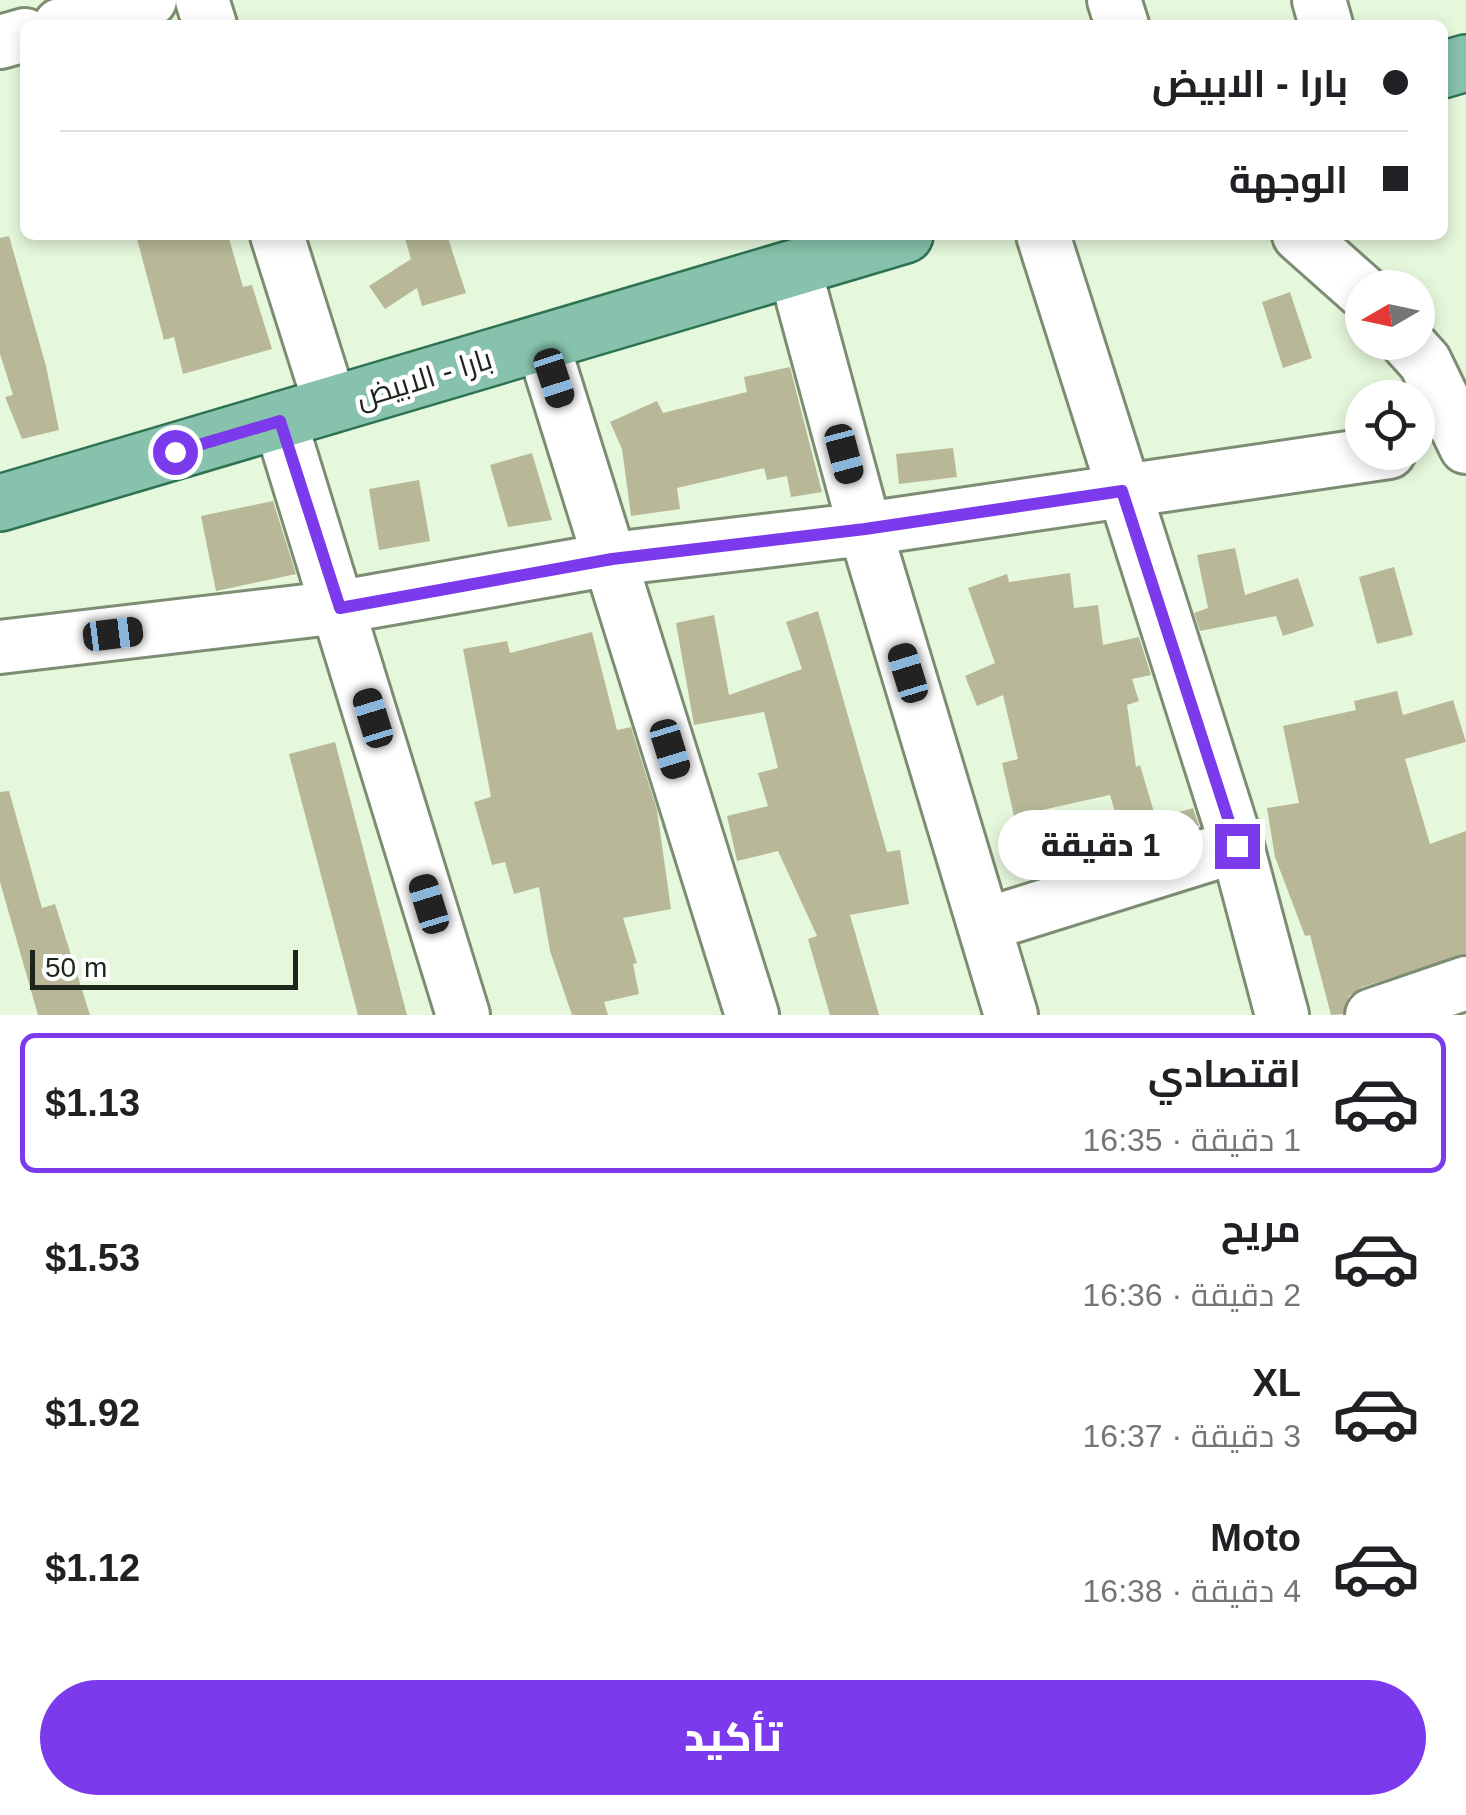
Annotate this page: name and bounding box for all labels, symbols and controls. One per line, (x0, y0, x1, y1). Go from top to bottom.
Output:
text: بارا - الابيض (1152, 63, 1348, 105)
text: الوجهة (1229, 159, 1348, 201)
north arrow (1345, 270, 1435, 360)
map controls (1345, 270, 1435, 470)
street label: بارا - الابيض (352, 342, 497, 416)
car (530, 345, 578, 411)
button: locate (1345, 380, 1435, 470)
car (822, 421, 866, 487)
route start (153, 430, 198, 475)
car (81, 615, 145, 653)
car (885, 640, 931, 706)
car (350, 685, 396, 751)
car (647, 716, 693, 782)
callout: 1 دقيقة (997, 811, 1202, 881)
route end (1215, 824, 1260, 869)
text: 1 دقيقة (1041, 827, 1160, 863)
car (406, 871, 452, 937)
scale bar (30, 945, 298, 990)
text: 50 m (45, 952, 107, 983)
text: اقتصادي (1148, 1053, 1301, 1095)
icon: car (1331, 1058, 1421, 1148)
text: $1.13 (45, 1082, 140, 1124)
text: 1 دقيقة · 16:35 (1083, 1122, 1301, 1158)
text: مريح (1221, 1208, 1301, 1250)
icon: car (1331, 1213, 1421, 1303)
text: $1.53 (45, 1237, 140, 1279)
text: 2 دقيقة · 16:36 (1083, 1277, 1301, 1313)
text: XL (1252, 1362, 1301, 1404)
icon: car (1331, 1368, 1421, 1458)
text: $1.92 (45, 1392, 140, 1434)
text: 3 دقيقة · 16:37 (1083, 1418, 1301, 1454)
text: Moto (1210, 1517, 1301, 1559)
icon: car (1331, 1523, 1421, 1613)
text: $1.12 (45, 1547, 140, 1589)
text: 4 دقيقة · 16:38 (1083, 1573, 1301, 1609)
button: تأكيد (40, 1680, 1426, 1795)

